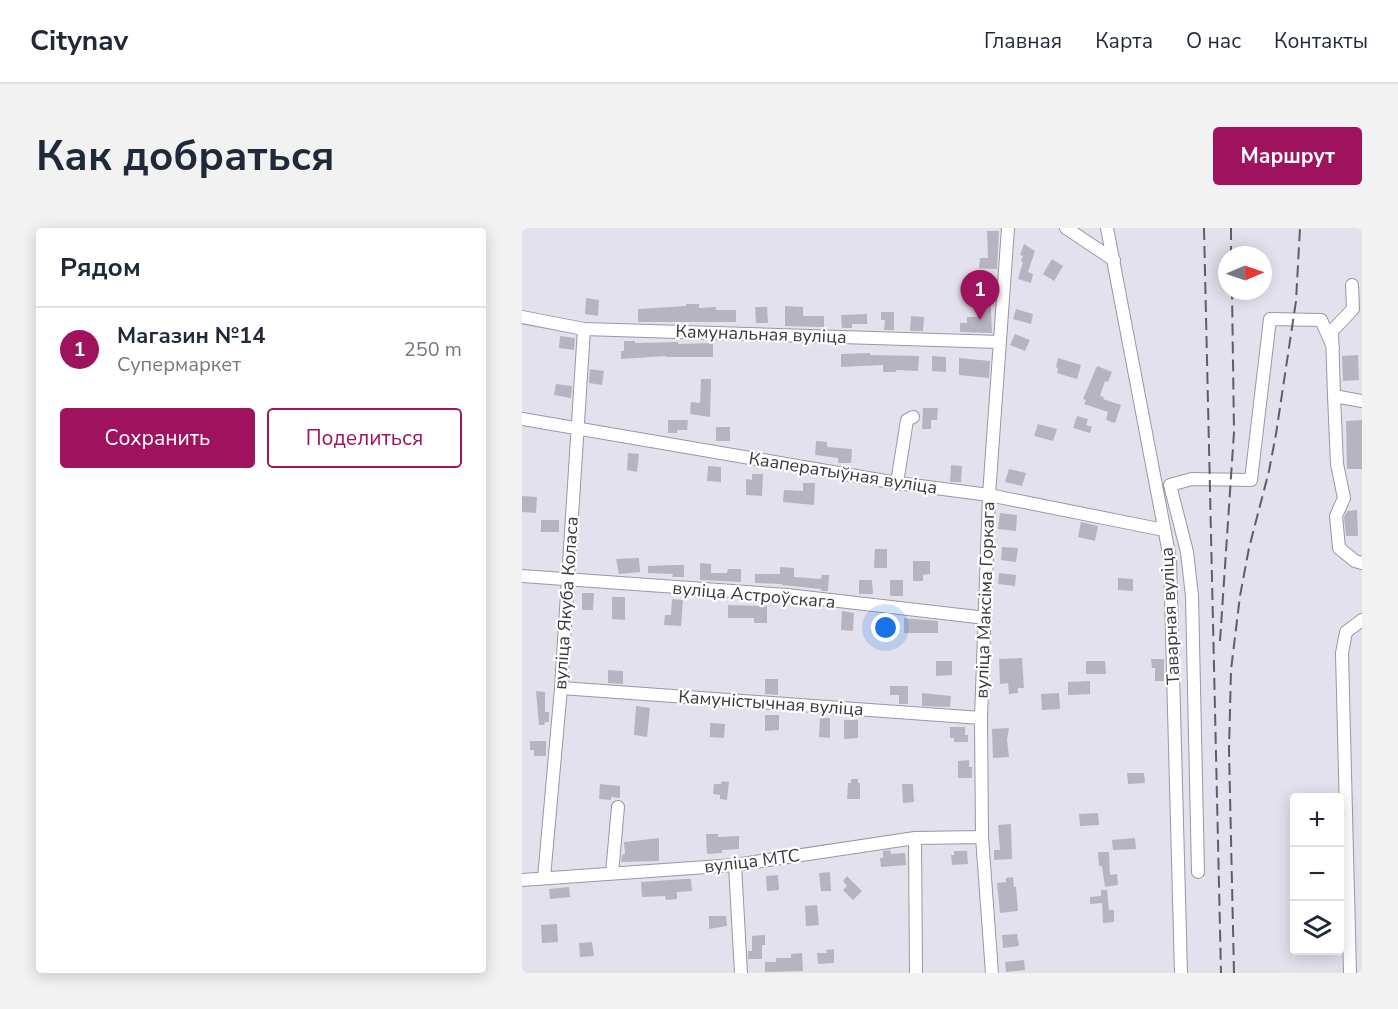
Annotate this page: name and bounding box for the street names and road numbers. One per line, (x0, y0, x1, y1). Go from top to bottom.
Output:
street label: Камунальная вуліца (675, 319, 847, 349)
street label: Кааператыўная вуліца (747, 446, 939, 500)
street label: вуліца Максіма Горкага (970, 501, 1000, 699)
street label: вуліца Якуба Коласа (548, 516, 584, 690)
street label: Таварная вуліца (1154, 547, 1186, 685)
street label: вуліца Астроўскага (672, 576, 836, 614)
street label: Камуністычная вуліца (678, 685, 864, 721)
street label: вуліца МТС (703, 843, 801, 879)

